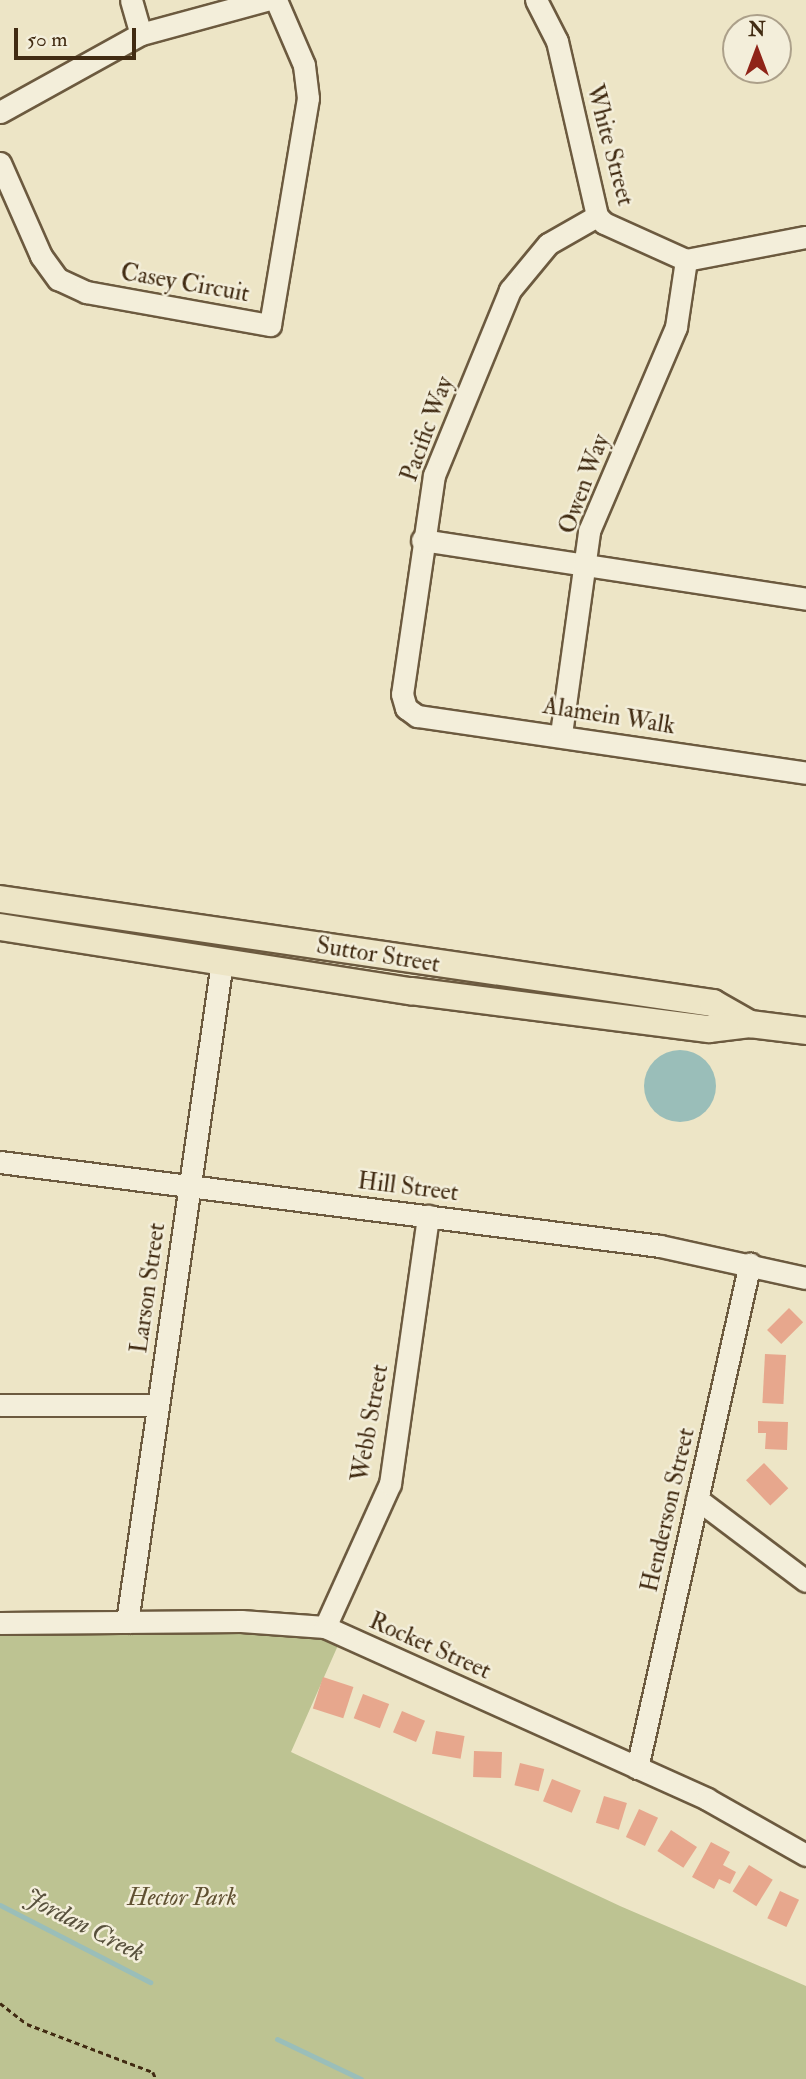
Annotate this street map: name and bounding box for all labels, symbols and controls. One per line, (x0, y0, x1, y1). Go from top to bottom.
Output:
scale bar (18, 14, 140, 58)
north arrow (722, 14, 792, 84)
text: N (748, 18, 766, 42)
text: 50 m (27, 26, 68, 53)
street label: White Street (580, 81, 640, 209)
street label: Casey Circuit (119, 258, 251, 308)
street label: Pacific Way (395, 372, 459, 486)
street label: Owen Way (553, 430, 615, 538)
street label: Alamein Walk (541, 691, 677, 741)
street label: Suttor Street (314, 931, 442, 979)
street label: Hill Street (356, 1167, 460, 1207)
street label: Larson Street (125, 1221, 171, 1355)
street label: Webb Street (346, 1362, 394, 1484)
street label: Henderson Street (635, 1425, 701, 1595)
street label: Rocket Street (365, 1606, 495, 1686)
water label: Jordan Creek (19, 1882, 149, 1970)
park label: Hector Park (127, 1884, 237, 1912)

